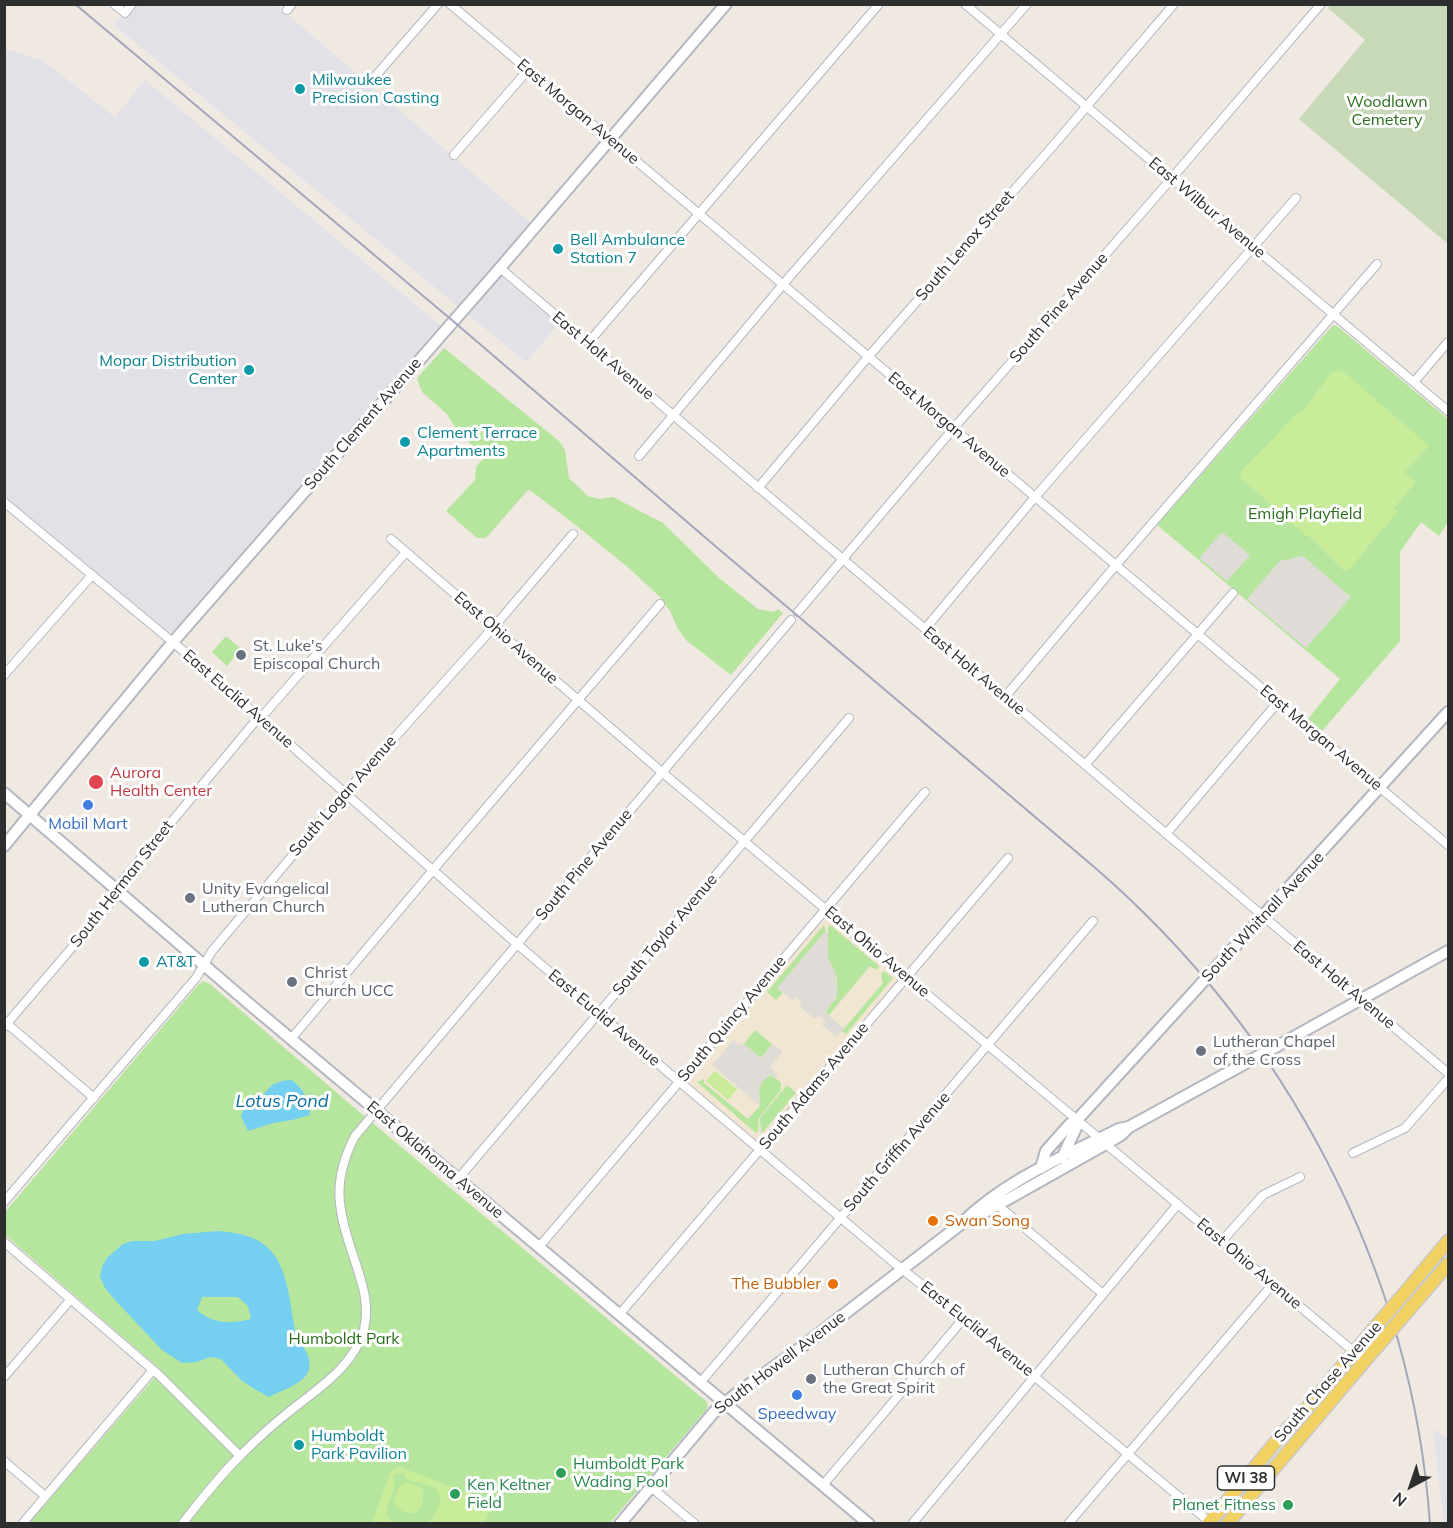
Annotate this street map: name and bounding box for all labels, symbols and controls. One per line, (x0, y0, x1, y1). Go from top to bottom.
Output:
street label: East Morgan Avenue (513, 55, 643, 169)
place label: Milwaukee Precision Casting (312, 70, 439, 108)
marker: Milwaukee Precision Casting (293, 82, 307, 96)
park label: Woodlawn Cemetery (1346, 92, 1428, 130)
street label: East Wilbur Avenue (1145, 154, 1269, 262)
street label: South Lenox Street (912, 187, 1018, 305)
place label: Bell Ambulance Station 7 (570, 230, 685, 268)
marker: Bell Ambulance Station 7 (551, 242, 565, 256)
street label: South Pine Avenue (1006, 249, 1112, 367)
street label: East Holt Avenue (548, 308, 658, 404)
place label: Mopar Distribution Center (99, 351, 237, 389)
street label: South Clement Avenue (300, 354, 426, 494)
marker: Mopar Distribution Center (242, 363, 256, 377)
street label: East Morgan Avenue (884, 368, 1014, 482)
place label: Clement Terrace Apartments (417, 423, 537, 461)
marker: Clement Terrace Apartments (398, 435, 412, 449)
park label: Emigh Playfield (1248, 504, 1362, 524)
street label: East Ohio Avenue (450, 588, 562, 688)
street label: East Holt Avenue (919, 623, 1029, 719)
place label: St. Luke's Episcopal Church (253, 636, 380, 674)
street label: East Euclid Avenue (179, 646, 297, 752)
marker: St. Luke's Episcopal Church (234, 648, 248, 662)
street label: East Morgan Avenue (1256, 681, 1386, 795)
street label: South Logan Avenue (285, 732, 401, 860)
place label: Aurora Health Center (110, 763, 212, 801)
marker: Aurora Health Center (87, 773, 105, 791)
marker: Mobil Mart (81, 798, 95, 812)
street label: South Pine Avenue (532, 805, 636, 925)
place label: Mobil Mart (48, 814, 128, 834)
street label: South Herman Street (67, 817, 177, 951)
street label: South Whitnall Avenue (1198, 848, 1328, 986)
street label: South Taylor Avenue (609, 870, 721, 1000)
place label: Unity Evangelical Lutheran Church (202, 879, 329, 917)
marker: Unity Evangelical Lutheran Church (183, 891, 197, 905)
street label: East Ohio Avenue (821, 903, 933, 1001)
street label: East Holt Avenue (1289, 937, 1399, 1033)
place label: AT&T (156, 952, 196, 972)
street label: South Quincy Avenue (674, 952, 790, 1086)
marker: AT&T (137, 955, 151, 969)
place label: Christ Church UCC (304, 963, 394, 1001)
street label: East Euclid Avenue (544, 966, 664, 1070)
marker: Christ Church UCC (285, 975, 299, 989)
street label: South Adams Avenue (755, 1018, 873, 1154)
place label: Lutheran Chapel of the Cross (1213, 1032, 1335, 1070)
marker: Lutheran Chapel of the Cross (1194, 1044, 1208, 1058)
street label: South Griffin Avenue (840, 1088, 954, 1216)
water label: Lotus Pond (235, 1091, 329, 1113)
street label: East Oklahoma Avenue (363, 1097, 507, 1223)
place label: Swan Song (945, 1211, 1030, 1231)
marker: Swan Song (926, 1214, 940, 1228)
street label: East Ohio Avenue (1193, 1215, 1305, 1313)
place label: The Bubbler (731, 1274, 821, 1294)
marker: The Bubbler (826, 1277, 840, 1291)
street label: East Euclid Avenue (916, 1277, 1038, 1381)
street label: South Howell Avenue (711, 1308, 849, 1418)
street label: South Chase Avenue (1270, 1318, 1386, 1446)
park label: Humboldt Park (288, 1329, 400, 1349)
place label: Lutheran Church of the Great Spirit (823, 1360, 965, 1398)
marker: Lutheran Church of the Great Spirit (804, 1372, 818, 1386)
marker: Speedway (790, 1388, 804, 1402)
place label: Speedway (758, 1404, 836, 1424)
place label: Humboldt Park Pavilion (311, 1426, 407, 1464)
marker: Humboldt Park Pavilion (292, 1438, 306, 1452)
place label: Humboldt Park Wading Pool (573, 1454, 684, 1492)
north arrow (1381, 1456, 1441, 1516)
marker: Humboldt Park Wading Pool (554, 1466, 568, 1480)
road number: WI 38 (1218, 1466, 1274, 1490)
place label: Ken Keltner Field (467, 1475, 551, 1513)
marker: Ken Keltner Field (448, 1487, 462, 1501)
text: N (1388, 1488, 1410, 1511)
place label: Planet Fitness (1172, 1495, 1276, 1515)
marker: Planet Fitness (1281, 1498, 1295, 1512)

